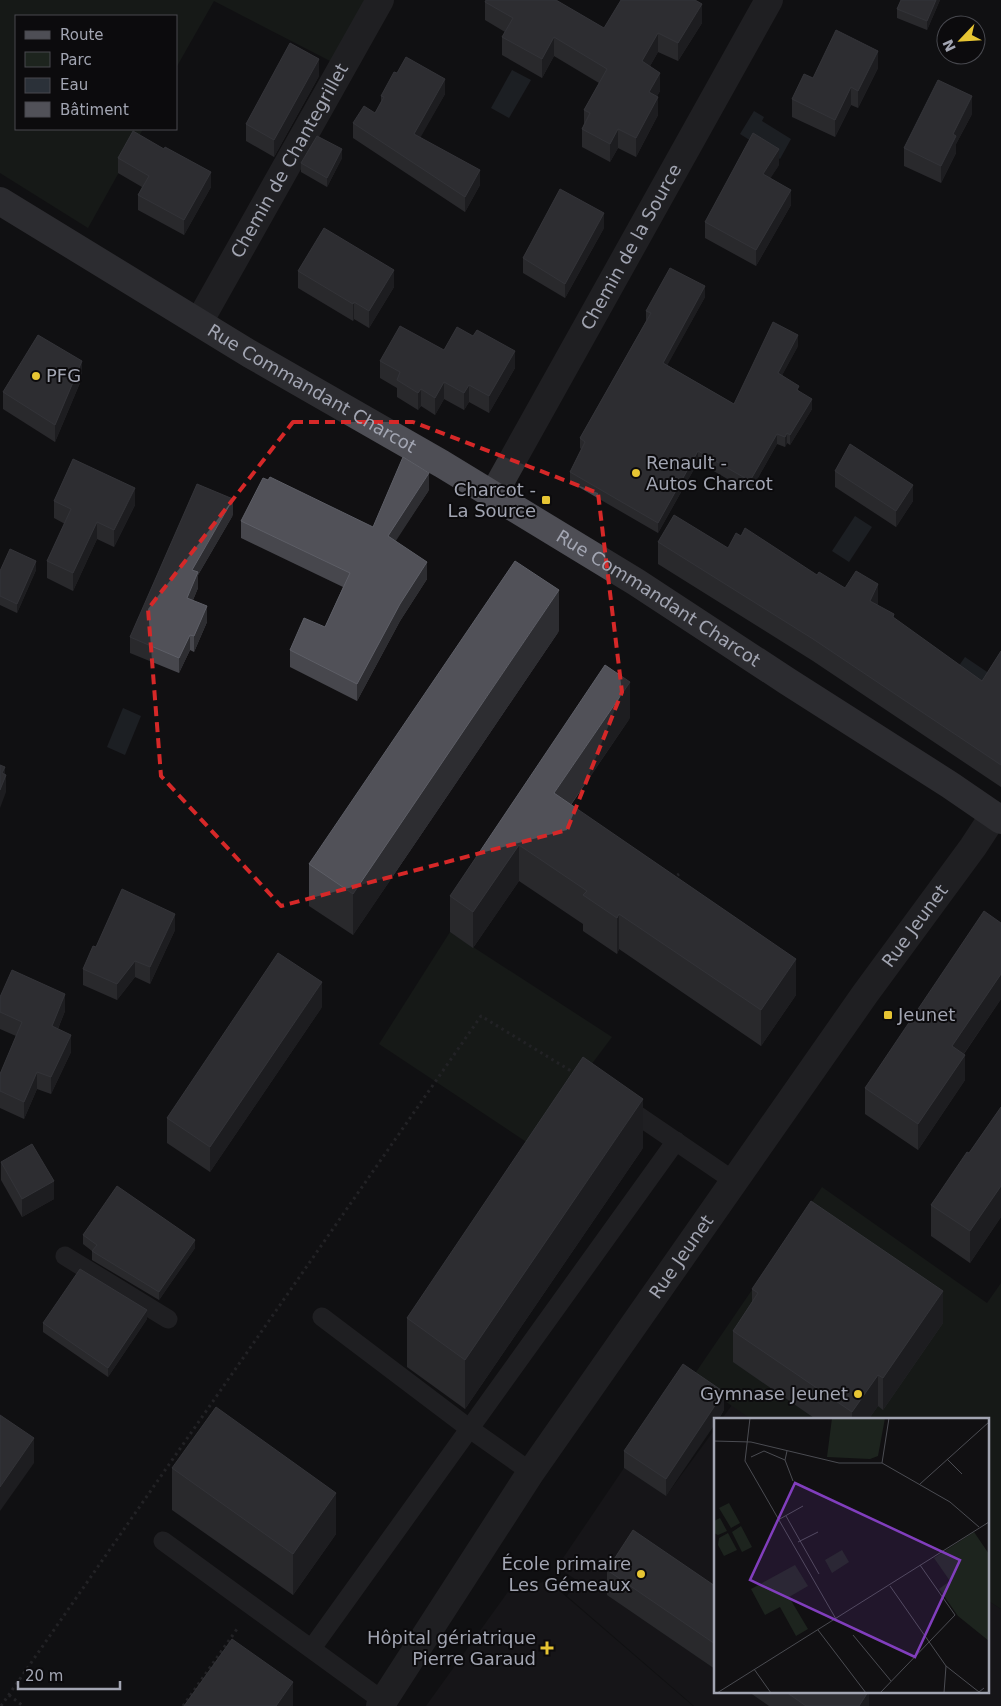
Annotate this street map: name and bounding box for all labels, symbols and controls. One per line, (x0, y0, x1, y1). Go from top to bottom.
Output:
legend (15, 15, 178, 130)
north arrow (936, 15, 986, 65)
text: Route (60, 26, 104, 44)
text: N (939, 37, 959, 54)
text: Parc (60, 51, 92, 69)
street label: Chemin de Chantegrillet (226, 60, 352, 261)
text: Eau (60, 76, 88, 94)
text: Bâtiment (60, 101, 129, 119)
street label: Chemin de la Source (576, 160, 686, 333)
street label: Rue Commandant Charcot (204, 320, 420, 457)
place label: PFG (46, 365, 81, 386)
marker: PFG (30, 370, 42, 382)
place label: Renault - Autos Charcot (646, 452, 773, 494)
marker: Renault - Autos Charcot (630, 467, 642, 479)
place label: Charcot - La Source (447, 479, 536, 521)
marker: Charcot - La Source (540, 494, 552, 506)
street label: Rue Commandant Charcot (553, 525, 765, 671)
street label: Rue Jeunet (877, 880, 952, 971)
place label: Jeunet (897, 1004, 955, 1025)
marker: Jeunet (882, 1009, 894, 1021)
street label: Rue Jeunet (644, 1211, 717, 1302)
place label: Gymnase Jeunet (700, 1383, 848, 1404)
marker: Gymnase Jeunet (852, 1388, 864, 1400)
inset map (714, 1418, 988, 1694)
place label: École primaire Les Gémeaux (501, 1553, 631, 1595)
marker: École primaire Les Gémeaux (635, 1568, 647, 1580)
place label: Hôpital gériatrique Pierre Garaud (367, 1627, 536, 1669)
marker: Hôpital gériatrique Pierre Garaud (540, 1641, 554, 1655)
scale bar (18, 1658, 120, 1690)
text: 20 m (25, 1667, 63, 1685)

